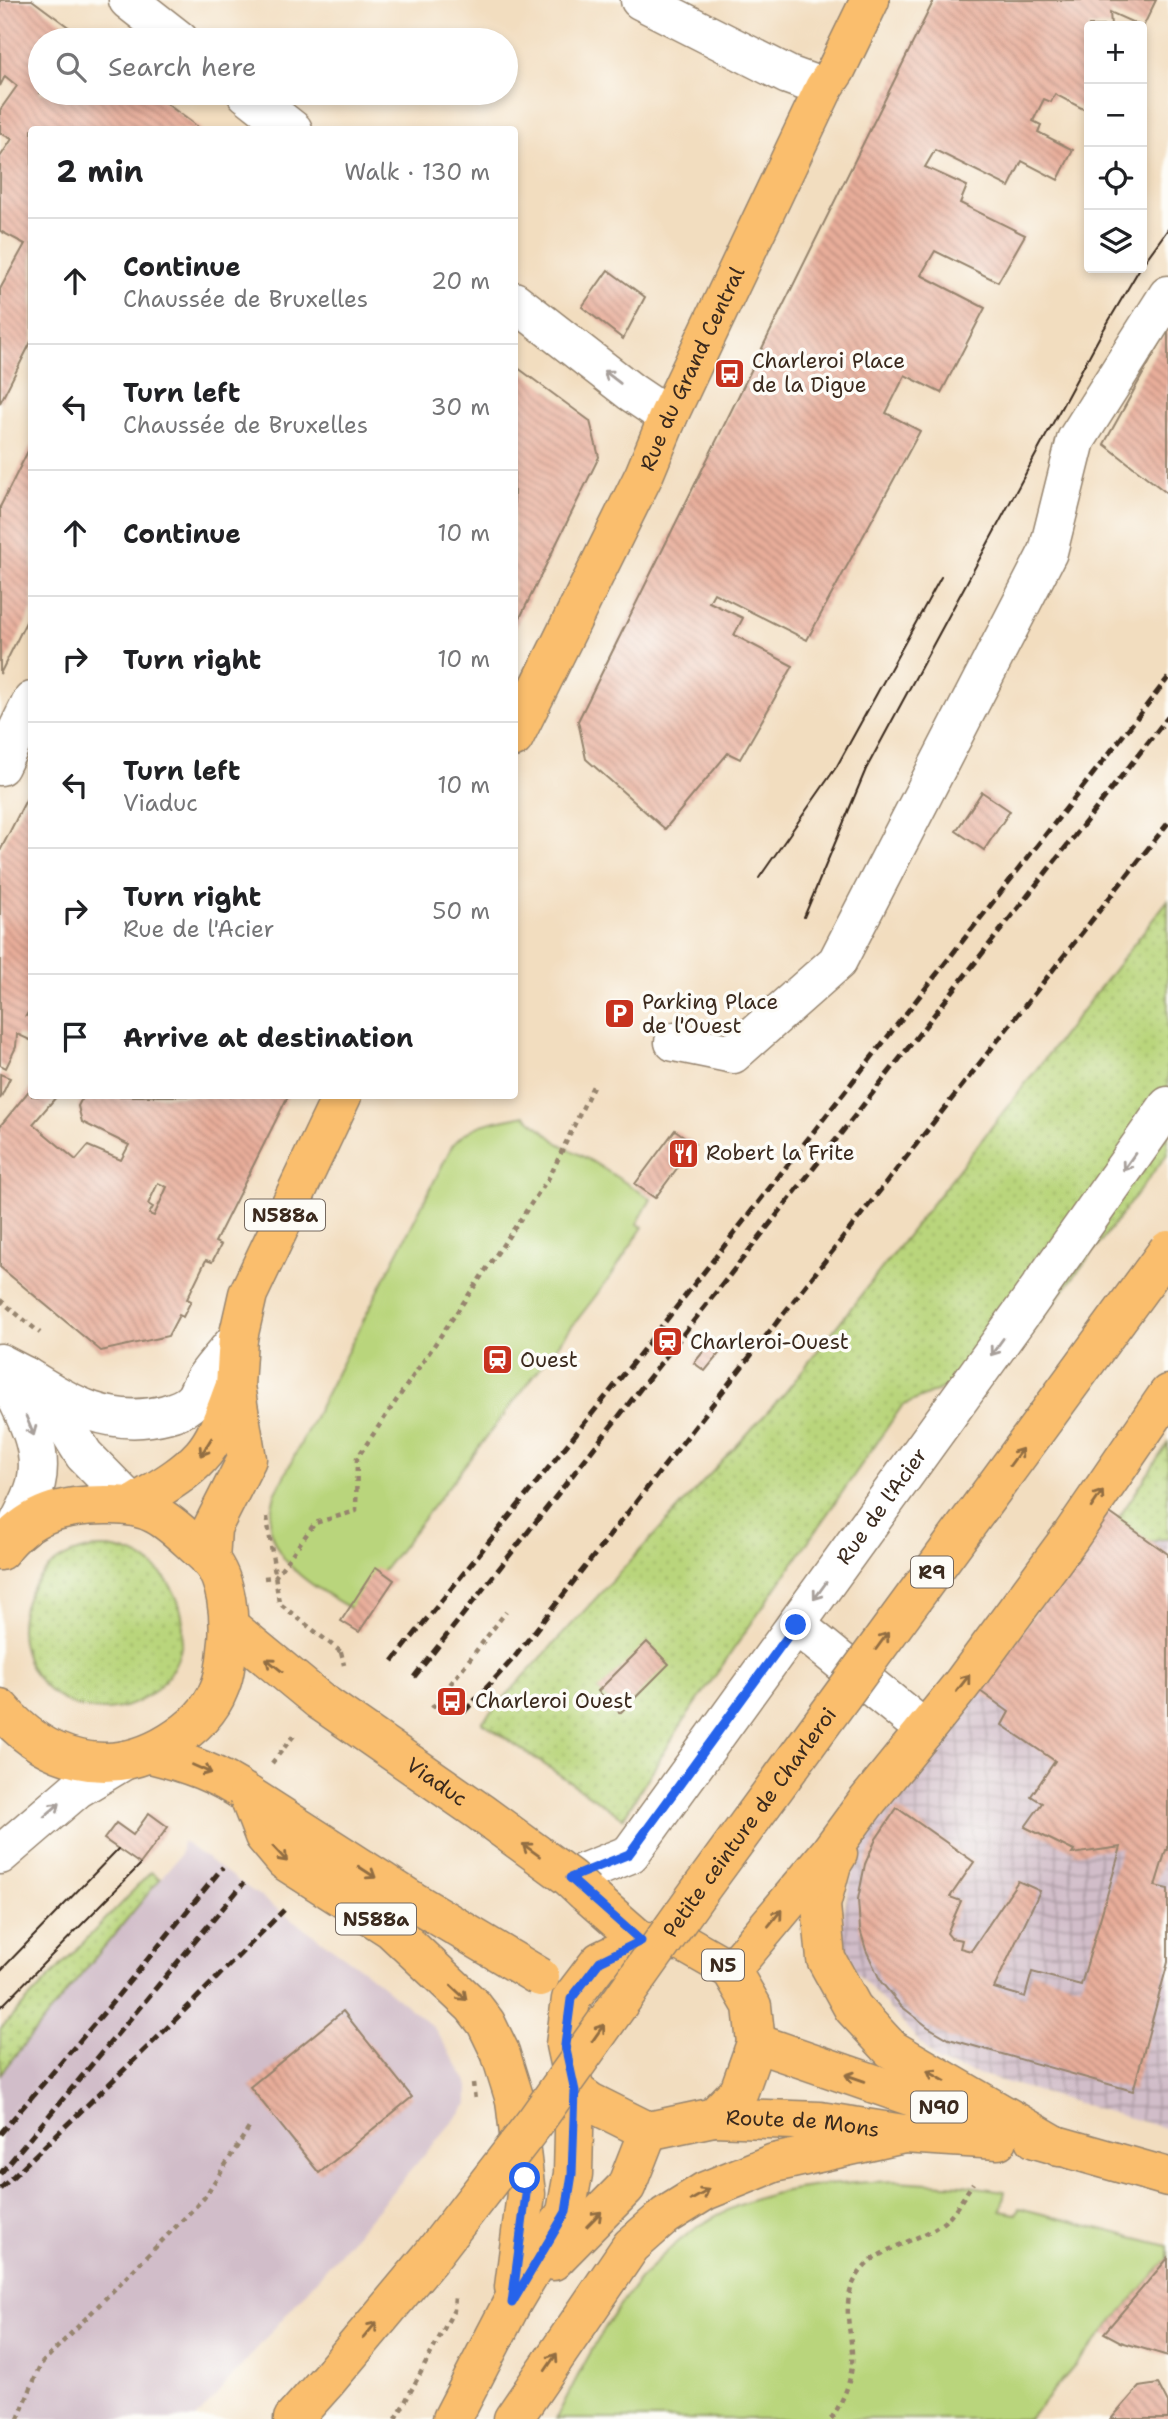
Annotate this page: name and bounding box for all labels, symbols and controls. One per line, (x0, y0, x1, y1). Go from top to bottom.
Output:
map controls (1084, 21, 1147, 273)
button: + (1084, 21, 1147, 84)
search box (28, 28, 518, 105)
icon: search (52, 48, 90, 86)
text: Search here (108, 49, 257, 84)
button: − (1084, 84, 1147, 147)
button: locate (1084, 147, 1147, 210)
text: 2 min (56, 151, 143, 192)
text: Walk · 130 m (344, 157, 490, 187)
button: layers (1084, 210, 1147, 273)
text: Continue (123, 249, 241, 284)
icon: ahead (56, 262, 94, 300)
street label: Rue du Grand Central (633, 262, 752, 475)
text: 20 m (431, 266, 490, 296)
text: Chaussée de Bruxelles (123, 284, 368, 314)
place label: Charleroi Place de la Digue (752, 347, 905, 399)
bus stop icon: Charleroi Place de la Digue (712, 356, 746, 390)
one-way arrow (604, 370, 622, 385)
text: Turn left (123, 375, 240, 410)
icon: left (56, 388, 94, 426)
text: 30 m (431, 392, 490, 422)
text: Chaussée de Bruxelles (123, 410, 368, 440)
icon: ahead (56, 514, 94, 552)
text: Continue (123, 516, 241, 551)
text: 10 m (437, 518, 490, 548)
icon: right (56, 640, 94, 678)
text: Turn right (123, 642, 261, 677)
text: 10 m (437, 644, 490, 674)
text: Turn left (123, 753, 240, 788)
icon: left (56, 766, 94, 804)
text: 10 m (437, 770, 490, 800)
text: Viaduc (123, 788, 198, 818)
text: Turn right (123, 879, 261, 914)
icon: right (56, 892, 94, 930)
text: 50 m (432, 896, 490, 926)
text: Rue de l'Acier (123, 914, 275, 944)
place label: Parking Place de l'Ouest (642, 988, 778, 1040)
parking icon: Parking Place de l'Ouest (602, 997, 636, 1031)
icon: arrive (56, 1018, 94, 1056)
text: Arrive at destination (123, 1020, 413, 1055)
restaurant icon: Robert la Frite (666, 1136, 700, 1170)
place label: Robert la Frite (706, 1139, 855, 1167)
one-way arrow (1121, 1152, 1136, 1171)
road number: N588a (245, 1200, 325, 1231)
station icon: Charleroi-Ouest (650, 1325, 684, 1359)
place label: Charleroi-Ouest (690, 1328, 849, 1356)
one-way arrow (989, 1337, 1004, 1356)
station icon: Ouest (480, 1343, 514, 1377)
place label: Ouest (520, 1346, 578, 1374)
one-way arrow (24, 1415, 37, 1436)
one-way arrow (199, 1437, 213, 1457)
street label: Rue de l'Acier (830, 1442, 934, 1570)
one-way arrow (1009, 1448, 1024, 1467)
one-way arrow (1089, 1490, 1104, 1509)
road number: R9 (911, 1556, 953, 1588)
one-way arrow (813, 1581, 827, 1600)
route end (780, 1609, 811, 1640)
one-way arrow (875, 1632, 889, 1651)
one-way arrow (265, 1657, 283, 1673)
one-way arrow (956, 1674, 970, 1693)
bus stop icon: Charleroi Ouest (435, 1684, 469, 1718)
place label: Charleroi Ouest (475, 1687, 633, 1715)
street label: Petite ceinture de Charleroi (656, 1702, 843, 1943)
street label: Viaduc (401, 1751, 473, 1813)
one-way arrow (191, 1764, 212, 1777)
one-way arrow (42, 1802, 60, 1818)
one-way arrow (522, 1843, 541, 1857)
one-way arrow (272, 1845, 288, 1863)
one-way arrow (357, 1865, 377, 1879)
road number: N588a (336, 1904, 416, 1935)
one-way arrow (768, 1910, 783, 1928)
road number: N5 (702, 1950, 744, 1980)
one-way arrow (450, 1984, 467, 2001)
one-way arrow (591, 2024, 605, 2043)
one-way arrow (927, 2068, 947, 2082)
one-way arrow (844, 2071, 866, 2084)
road number: N90 (911, 2092, 967, 2122)
street label: Route de Mons (725, 2103, 882, 2144)
route start (509, 2162, 540, 2193)
one-way arrow (689, 2188, 710, 2201)
one-way arrow (586, 2211, 603, 2228)
one-way arrow (362, 2321, 378, 2339)
one-way arrow (544, 2353, 558, 2373)

